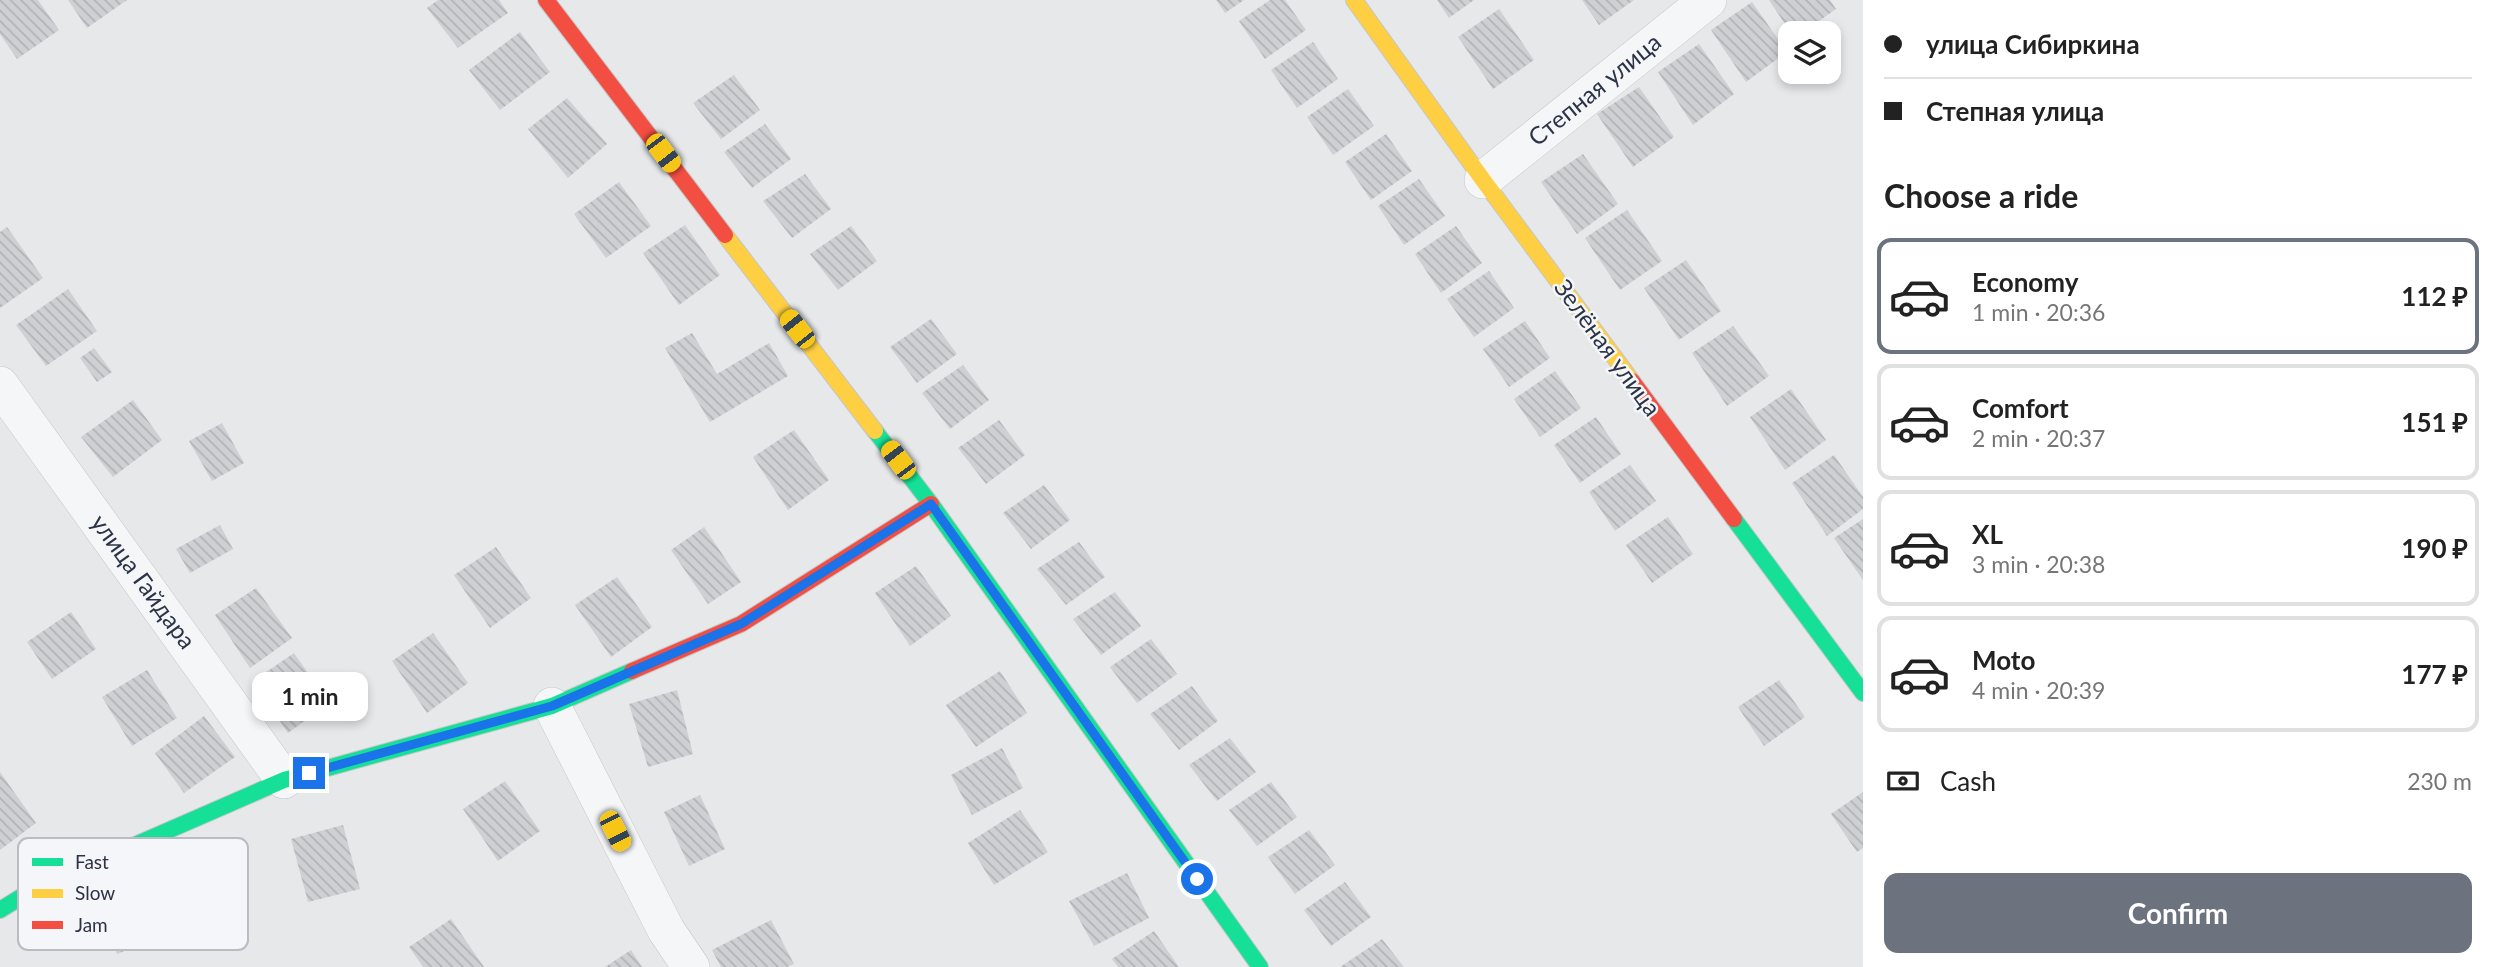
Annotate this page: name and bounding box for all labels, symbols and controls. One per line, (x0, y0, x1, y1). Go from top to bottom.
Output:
map controls (1778, 21, 1841, 84)
button: layers (1778, 21, 1841, 84)
street label: Степная улица (1522, 26, 1666, 151)
text: улица Сибиркина (1926, 28, 2140, 60)
text: Степная улица (1926, 95, 2104, 127)
car (642, 130, 685, 176)
text: Choose a ride (1884, 176, 2078, 215)
icon: car (1888, 265, 1951, 328)
text: Economy (1972, 266, 2078, 298)
street label: Зелёная улица (1549, 273, 1668, 421)
text: 112 ₽ (2401, 280, 2468, 312)
text: 1 min · 20:36 (1972, 298, 2105, 326)
car (776, 306, 819, 352)
icon: car (1888, 391, 1951, 454)
text: Comfort (1972, 392, 2069, 424)
text: 151 ₽ (2401, 406, 2468, 438)
text: 2 min · 20:37 (1972, 424, 2105, 452)
car (877, 437, 920, 483)
street label: улица Гайдара (86, 508, 203, 654)
icon: car (1888, 517, 1951, 580)
text: XL (1972, 518, 2003, 550)
text: 190 ₽ (2401, 532, 2468, 564)
text: 3 min · 20:38 (1972, 550, 2105, 578)
icon: car (1888, 643, 1951, 706)
text: Moto (1972, 644, 2035, 676)
text: 177 ₽ (2401, 658, 2468, 690)
callout: 1 min (251, 672, 367, 720)
text: 4 min · 20:39 (1972, 676, 2105, 704)
text: 1 min (281, 682, 339, 710)
route end (293, 757, 325, 789)
icon: cash (1884, 762, 1922, 800)
text: Cash (1940, 765, 1996, 797)
text: 230 m (2407, 767, 2472, 795)
car (597, 808, 634, 854)
legend (18, 838, 248, 950)
text: Fast (75, 850, 109, 873)
route start (1181, 863, 1213, 895)
button: Confirm (1884, 873, 2472, 953)
text: Slow (75, 881, 115, 904)
text: Jam (75, 913, 108, 936)

